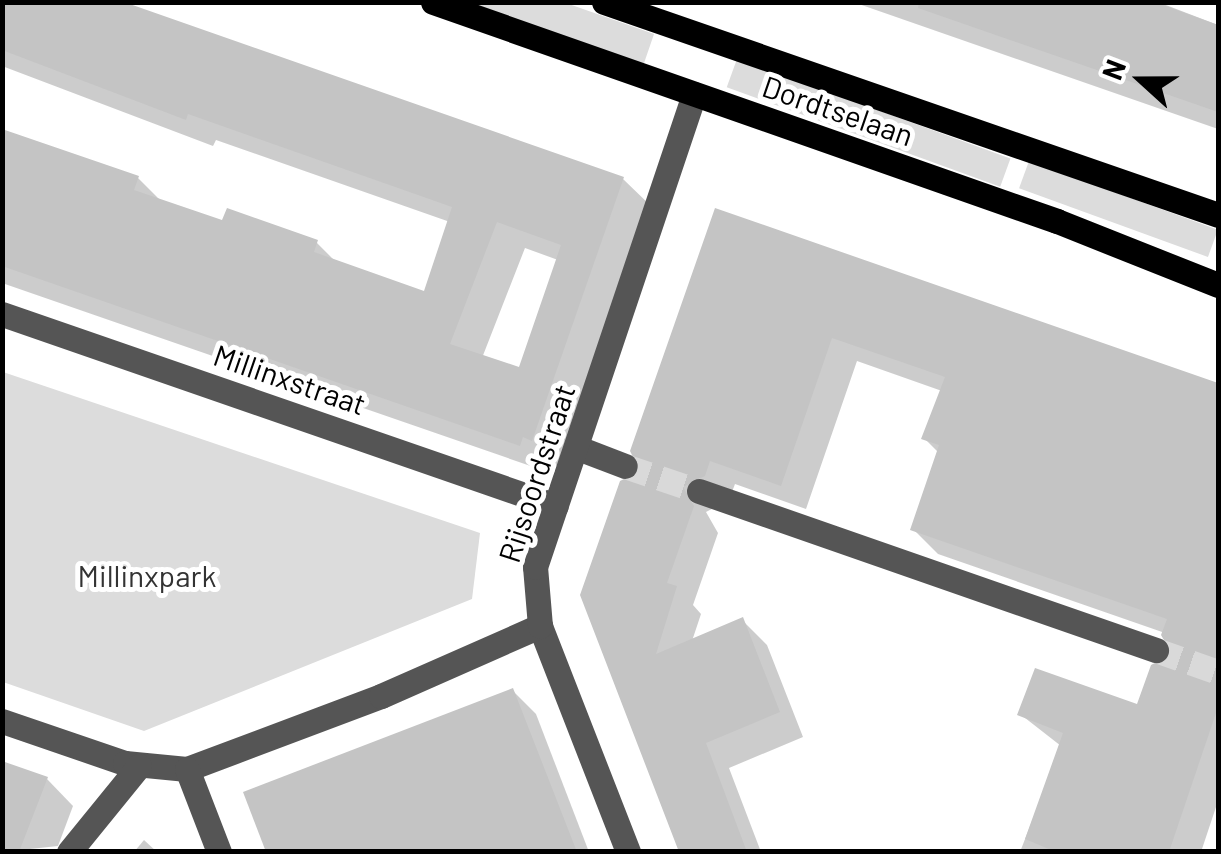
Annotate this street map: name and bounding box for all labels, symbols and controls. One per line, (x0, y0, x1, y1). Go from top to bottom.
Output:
north arrow (1091, 30, 1191, 130)
text: N (1094, 54, 1132, 84)
street label: Dordtselaan (758, 67, 918, 153)
street label: Millinxstraat (209, 336, 371, 422)
street label: Rijsoordstraat (490, 379, 582, 567)
park label: Millinxpark (78, 557, 216, 593)

